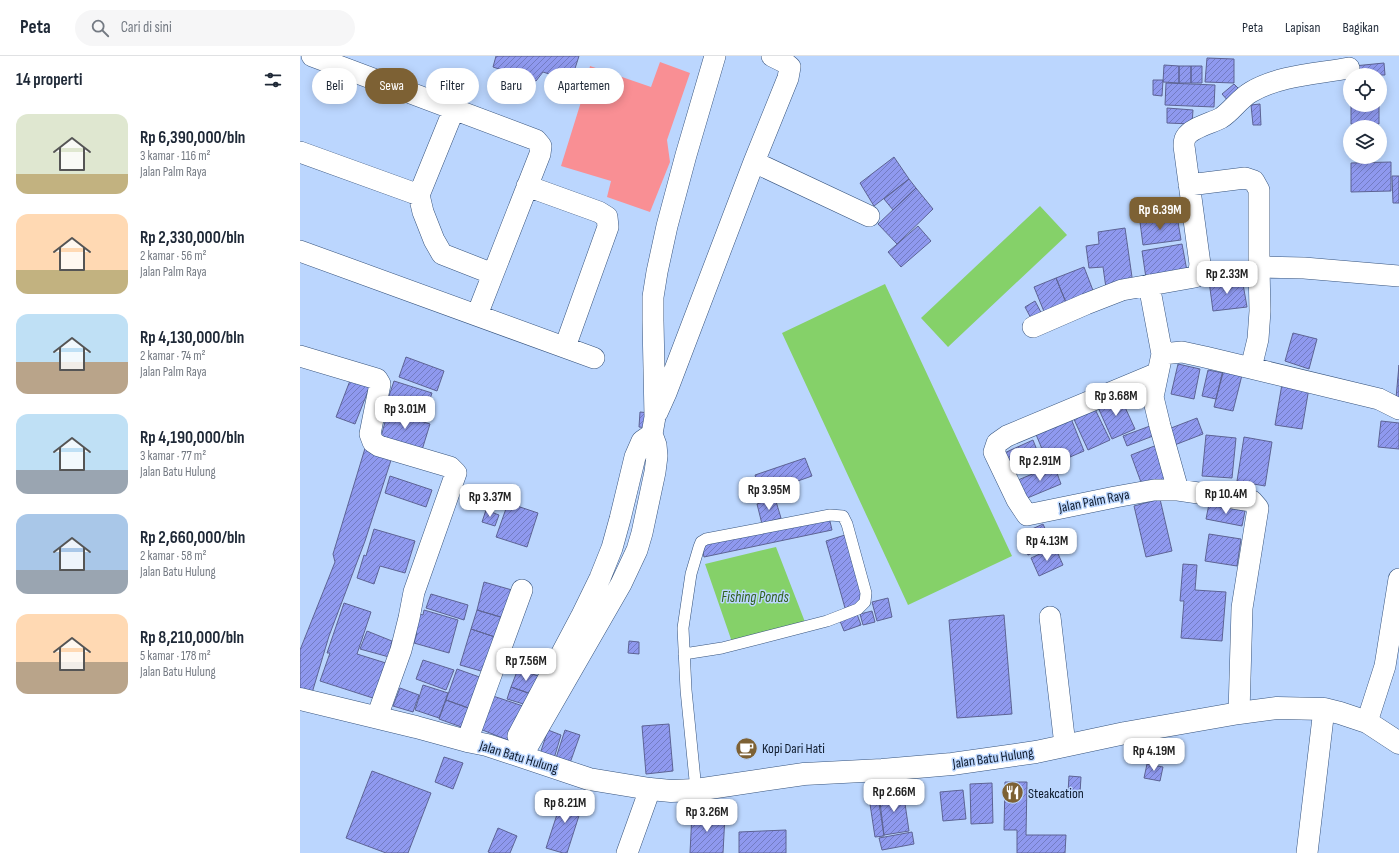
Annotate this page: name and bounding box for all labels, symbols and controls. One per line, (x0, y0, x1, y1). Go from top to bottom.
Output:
search box (75, 10, 355, 46)
text: Peta (20, 16, 51, 39)
icon: search (89, 17, 111, 39)
text: Cari di sini (121, 18, 172, 37)
text: Peta (1242, 19, 1263, 36)
text: Lapisan (1285, 19, 1320, 36)
text: Bagikan (1342, 19, 1379, 36)
chip: Beli (312, 68, 357, 104)
chip: Sewa (365, 68, 418, 104)
chip: Filter (426, 68, 479, 104)
chip: Baru (487, 68, 536, 104)
chip: Apartemen (544, 68, 624, 104)
map controls (1343, 68, 1387, 164)
button: locate (1343, 68, 1387, 112)
icon: filters (262, 69, 284, 91)
text: 14 properti (16, 70, 82, 90)
button: layers (1343, 120, 1387, 164)
text: Rp 6,390,000/bln (140, 128, 245, 148)
icon: home (48, 130, 96, 178)
text: 3 kamar · 116 m² (140, 148, 211, 164)
text: Jalan Palm Raya (140, 164, 206, 180)
pin: Rp 6.39M (1119, 197, 1201, 231)
text: Rp 6.39M (1138, 202, 1182, 218)
text: Rp 2,330,000/bln (140, 228, 245, 248)
icon: home (48, 230, 96, 278)
text: 2 kamar · 56 m² (140, 248, 207, 264)
pin: Rp 2.33M (1186, 261, 1268, 295)
text: Jalan Palm Raya (140, 264, 206, 280)
text: Rp 2.33M (1206, 266, 1248, 282)
text: Rp 4,130,000/bln (140, 328, 244, 348)
icon: home (48, 330, 96, 378)
text: 2 kamar · 74 m² (140, 348, 206, 364)
text: Jalan Palm Raya (140, 364, 206, 380)
pin: Rp 3.68M (1075, 383, 1157, 417)
text: Rp 3.68M (1094, 388, 1138, 404)
pin: Rp 3.01M (364, 396, 446, 430)
text: Rp 3.01M (384, 401, 426, 417)
text: Rp 4,190,000/bln (140, 428, 245, 448)
icon: home (48, 430, 96, 478)
text: 3 kamar · 77 m² (140, 448, 206, 464)
pin: Rp 2.91M (999, 448, 1081, 482)
text: Rp 2.91M (1019, 453, 1061, 469)
text: Jalan Batu Hulung (140, 464, 216, 480)
pin: Rp 3.95M (728, 477, 810, 511)
pin: Rp 10.4M (1185, 481, 1267, 515)
text: Rp 3.95M (748, 482, 790, 498)
pin: Rp 3.37M (449, 484, 531, 518)
street label: Jalan Palm Raya (1056, 486, 1131, 516)
text: Rp 10.4M (1205, 486, 1247, 502)
text: Rp 3.37M (469, 489, 511, 505)
text: Rp 2,660,000/bln (140, 528, 245, 548)
pin: Rp 4.13M (1006, 528, 1088, 562)
icon: home (48, 530, 96, 578)
text: Rp 4.13M (1026, 533, 1068, 549)
text: 2 kamar · 58 m² (140, 548, 207, 564)
text: Jalan Batu Hulung (140, 564, 216, 580)
water label: Fishing Ponds (721, 588, 789, 607)
text: Rp 8,210,000/bln (140, 628, 244, 648)
icon: home (48, 630, 96, 678)
text: 5 kamar · 178 m² (140, 648, 211, 664)
pin: Rp 7.56M (485, 648, 567, 682)
text: Rp 7.56M (505, 653, 547, 669)
text: Jalan Batu Hulung (140, 664, 216, 680)
cafe icon: Kopi Dari Hati (734, 735, 760, 761)
street label: Jalan Batu Hulung (477, 737, 561, 777)
pin: Rp 4.19M (1113, 738, 1195, 772)
place label: Kopi Dari Hati (762, 740, 825, 757)
text: Rp 4.19M (1133, 743, 1175, 759)
street label: Jalan Batu Hulung (950, 744, 1035, 772)
pin: Rp 2.66M (853, 779, 935, 813)
restaurant icon: Steakcation (1000, 780, 1026, 806)
text: Rp 2.66M (873, 784, 915, 800)
place label: Steakcation (1028, 785, 1084, 802)
pin: Rp 8.21M (524, 790, 606, 824)
text: Rp 8.21M (544, 795, 586, 811)
pin: Rp 3.26M (666, 799, 748, 833)
text: Rp 3.26M (685, 804, 729, 820)

